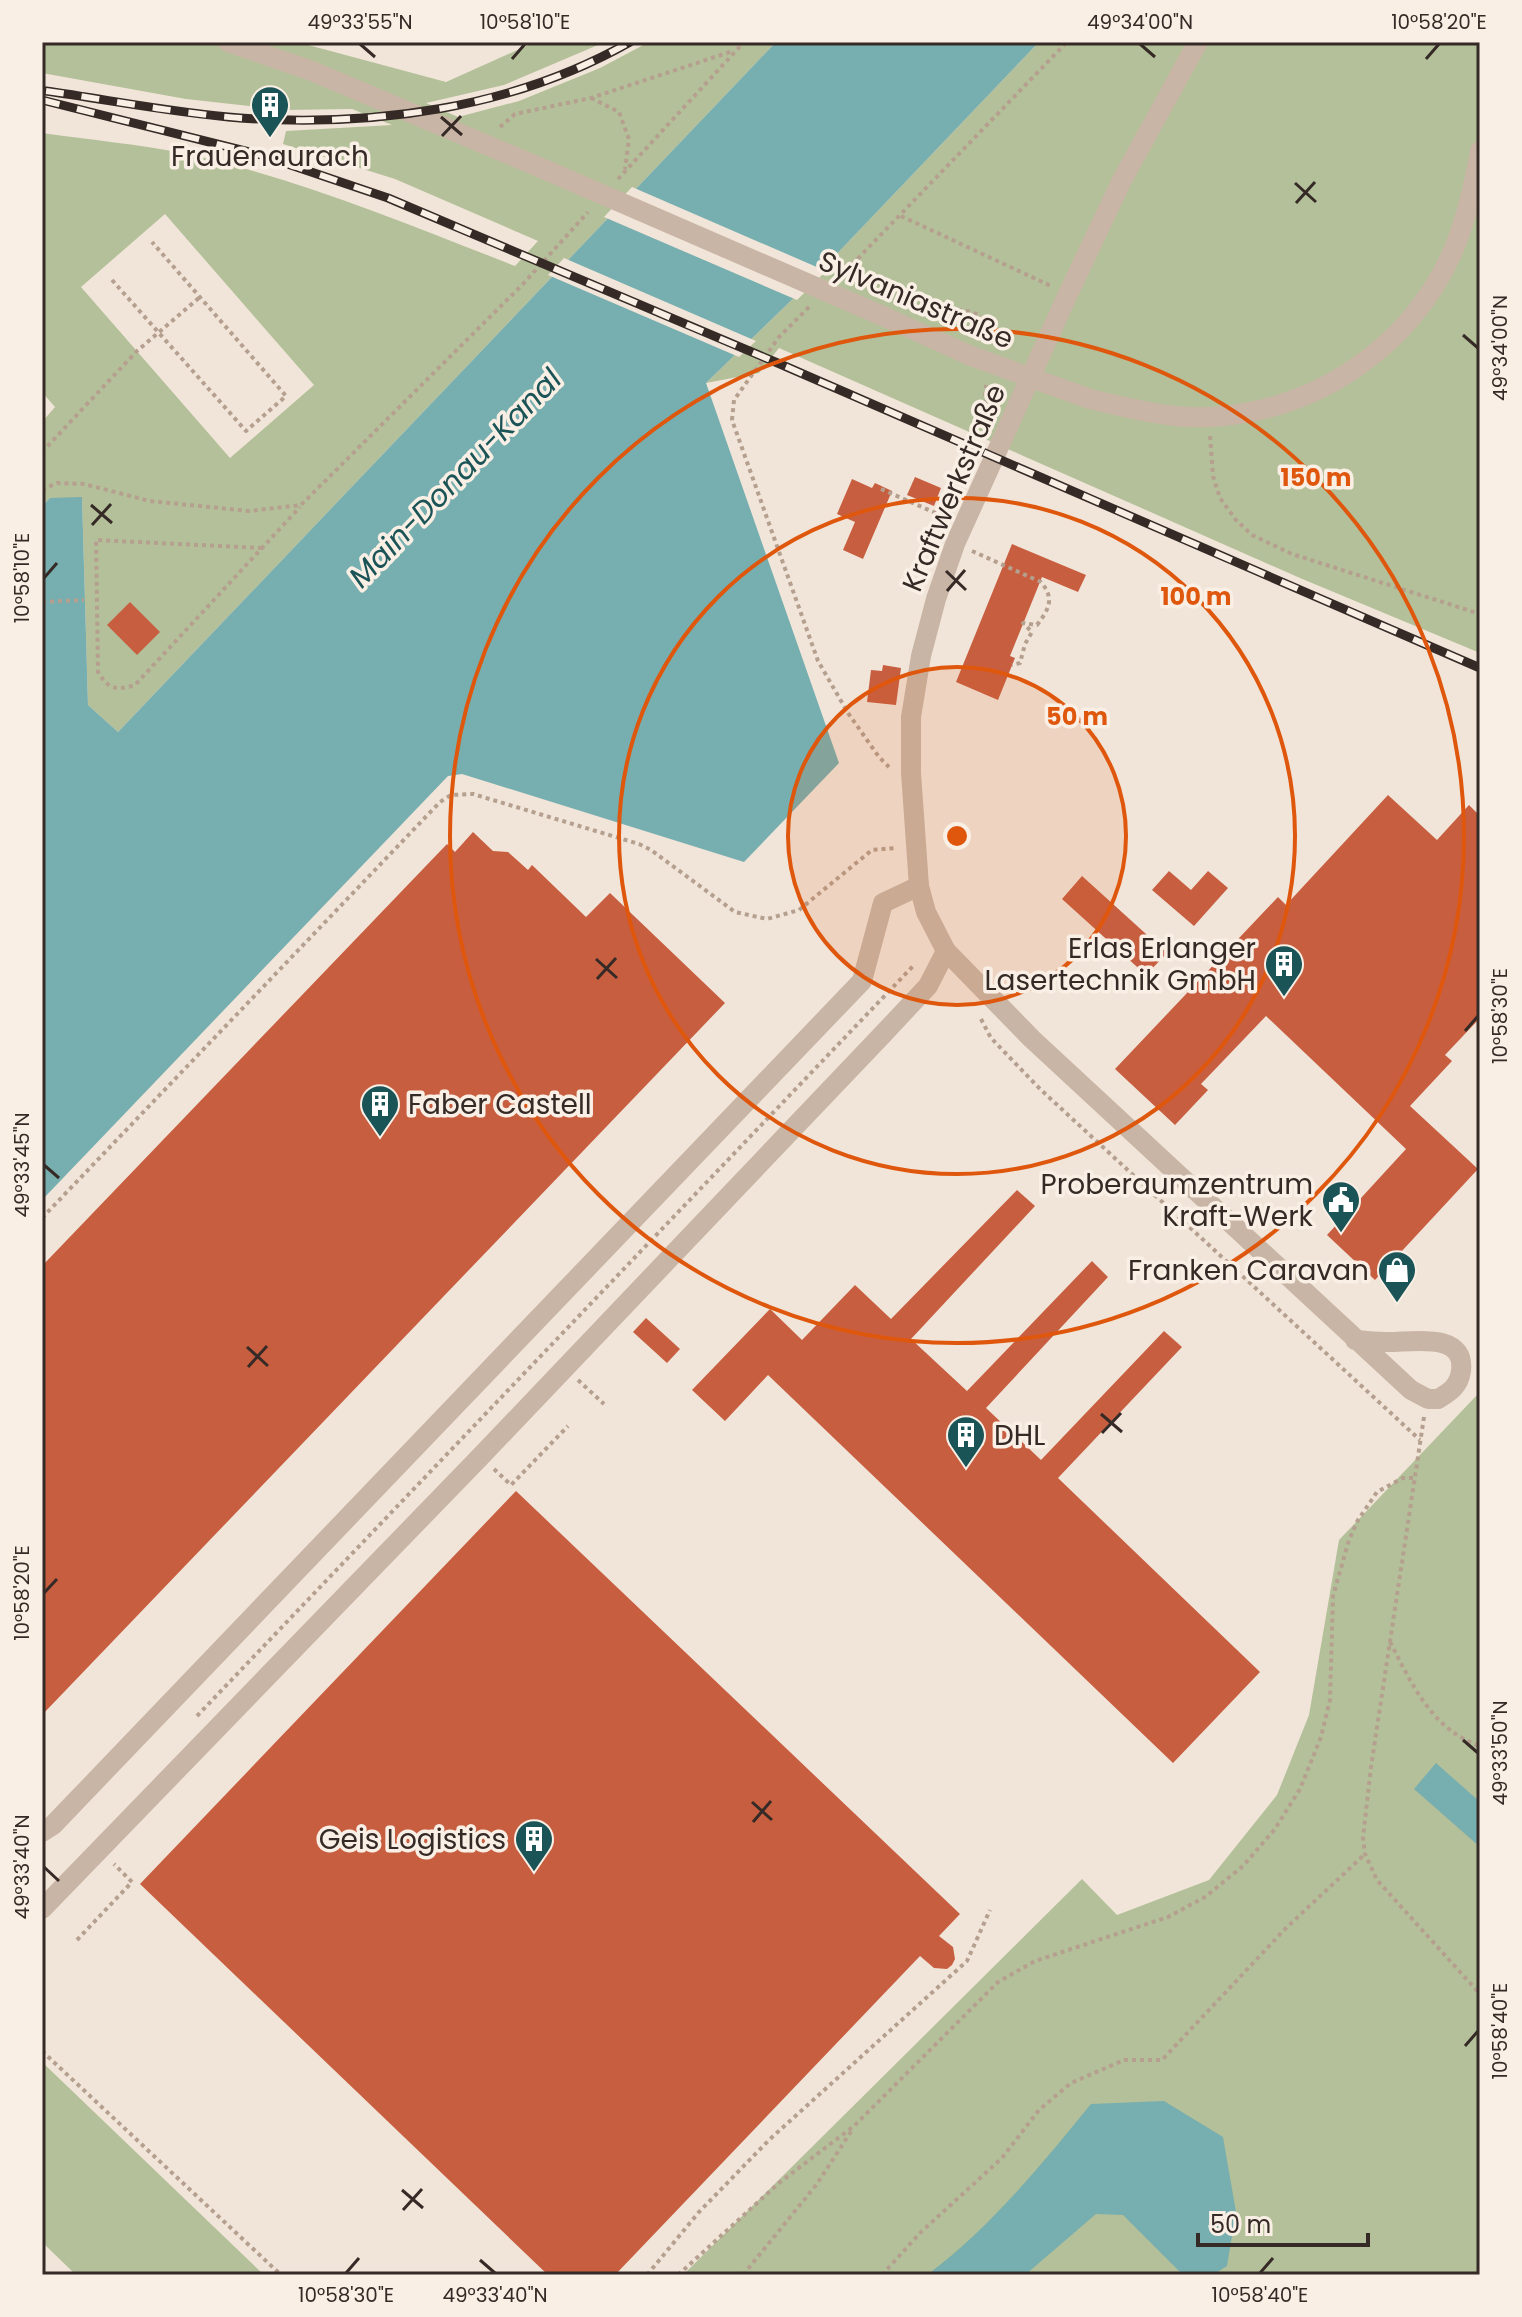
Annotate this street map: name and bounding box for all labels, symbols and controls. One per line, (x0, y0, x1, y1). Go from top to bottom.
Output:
text: 49°33'55"N (307, 8, 413, 36)
text: 10°58'10"E (480, 8, 570, 36)
text: 49°34'00"N (1087, 8, 1193, 36)
text: 10°58'20"E (1391, 8, 1487, 36)
building icon: Frauenaurach (249, 84, 291, 139)
place label: Frauenaurach (171, 137, 369, 176)
street label: Sylvaniastraße (813, 241, 1019, 359)
text: 49°34'00"N (1486, 295, 1514, 401)
water label: Main-Donau-Kanal (339, 358, 572, 597)
street label: Kraftwerkstraße (893, 379, 1015, 597)
text: 150 m (1281, 461, 1351, 494)
text: 10°58'10"E (8, 533, 36, 623)
text: 100 m (1161, 580, 1231, 613)
text: 50 m (1046, 700, 1108, 733)
centre of rings (943, 822, 971, 850)
place label: Erlas Erlanger Lasertechnik GmbH (984, 929, 1256, 1000)
building icon: Erlas Erlanger Lasertechnik GmbH (1263, 943, 1305, 998)
text: 10°58'30"E (1486, 968, 1514, 1064)
building icon: Faber Castell (359, 1083, 401, 1138)
place label: Faber Castell (408, 1085, 592, 1124)
text: 49°33'45"N (8, 1112, 36, 1218)
place label: Proberaumzentrum Kraft-Werk (1041, 1165, 1314, 1236)
public building icon: Proberaumzentrum Kraft-Werk (1320, 1179, 1362, 1234)
shop icon: Franken Caravan (1376, 1249, 1418, 1304)
place label: Franken Caravan (1128, 1251, 1369, 1290)
building icon: DHL (945, 1414, 987, 1469)
place label: DHL (994, 1416, 1045, 1455)
text: 10°58'20"E (8, 1545, 36, 1641)
text: 49°33'50"N (1486, 1700, 1514, 1806)
text: 49°33'40"N (8, 1814, 36, 1920)
building icon: Geis Logistics (513, 1818, 555, 1873)
place label: Geis Logistics (319, 1820, 506, 1859)
text: 10°58'40"E (1486, 1983, 1514, 2079)
scale bar (1198, 2197, 1368, 2247)
text: 50 m (1210, 2208, 1271, 2241)
text: 10°58'30"E (298, 2281, 394, 2309)
text: 49°33'40"N (442, 2281, 548, 2309)
text: 10°58'40"E (1212, 2281, 1308, 2309)

